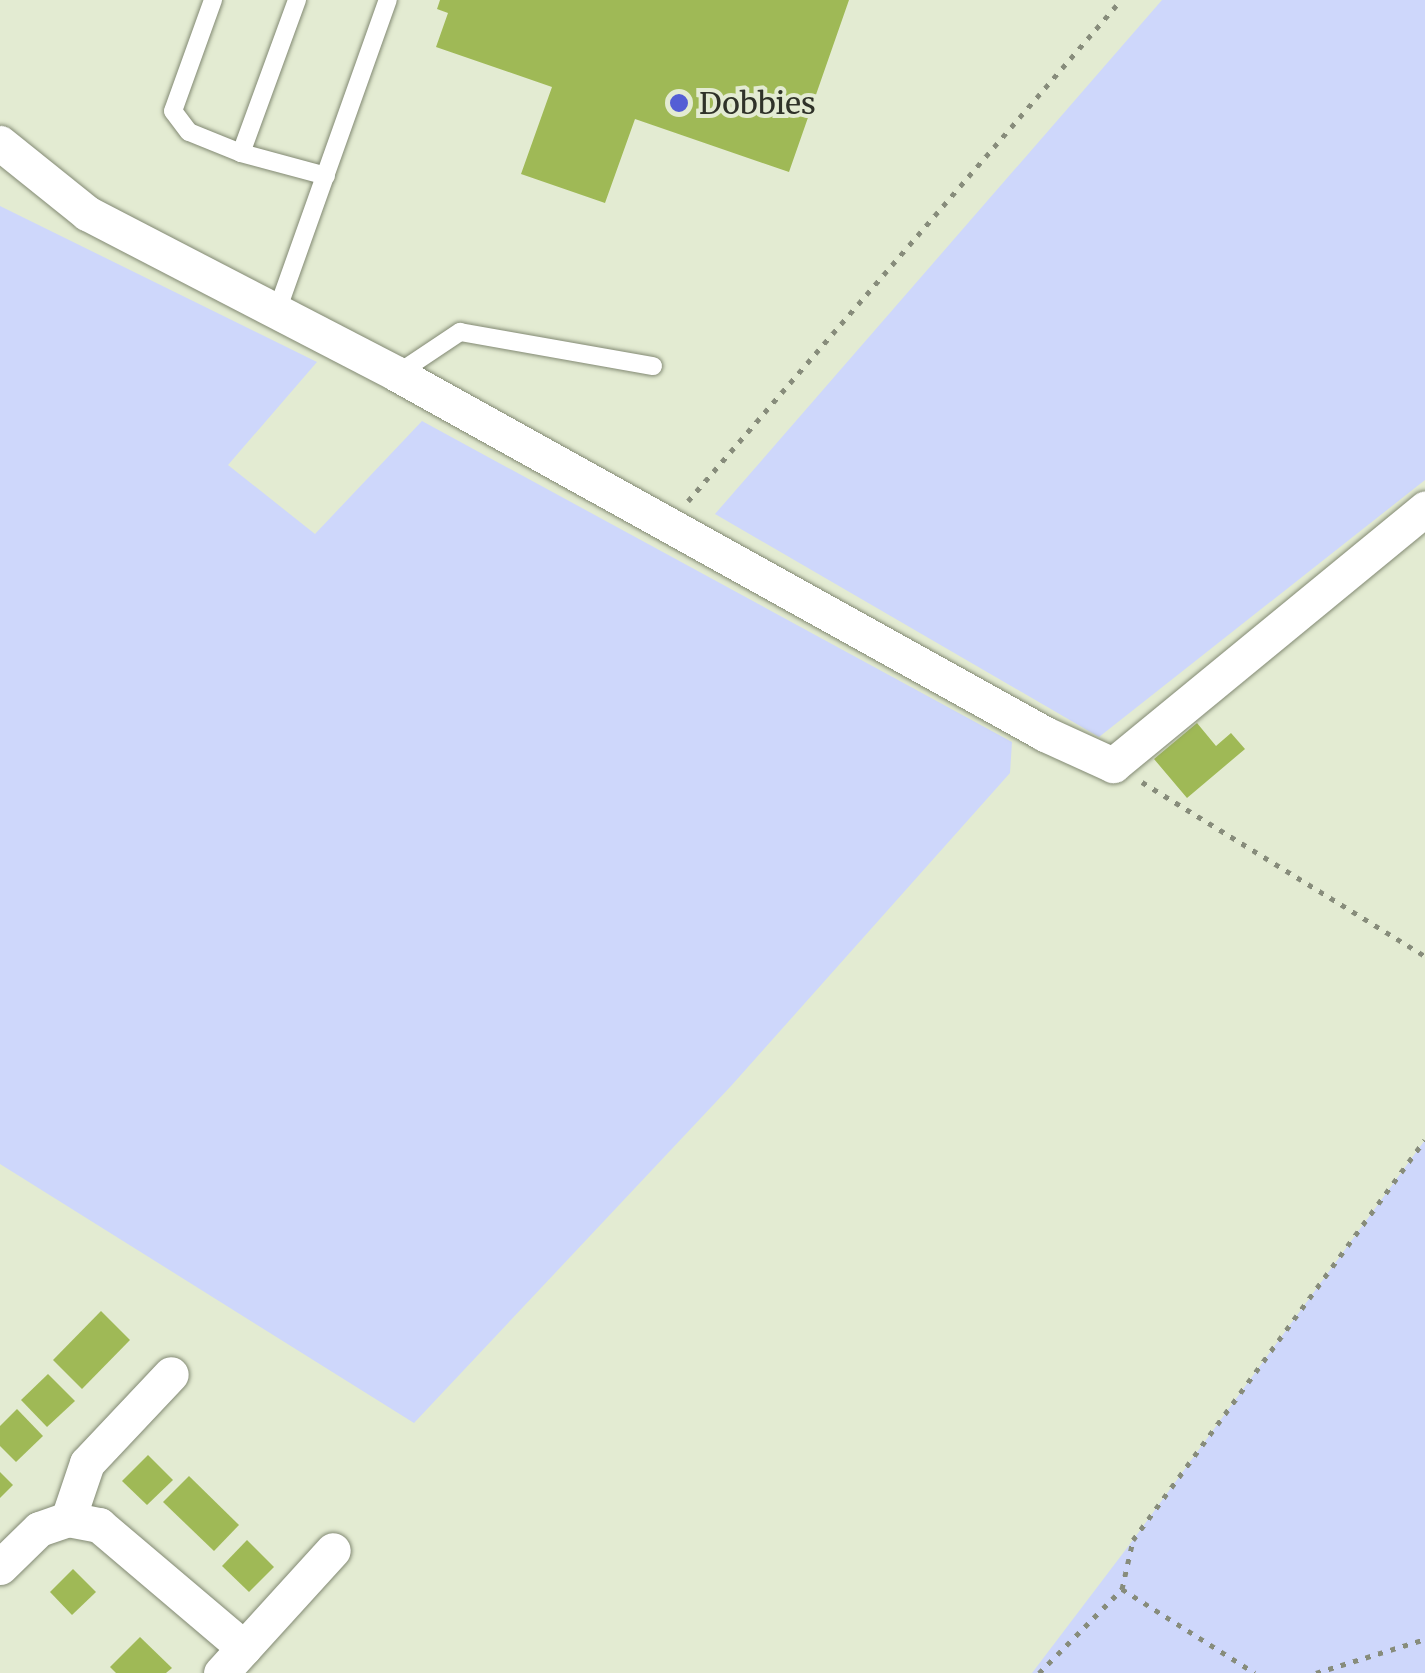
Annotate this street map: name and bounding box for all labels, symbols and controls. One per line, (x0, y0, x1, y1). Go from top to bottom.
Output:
place label: Dobbies (699, 85, 816, 121)
marker: Dobbies (668, 92, 690, 114)

